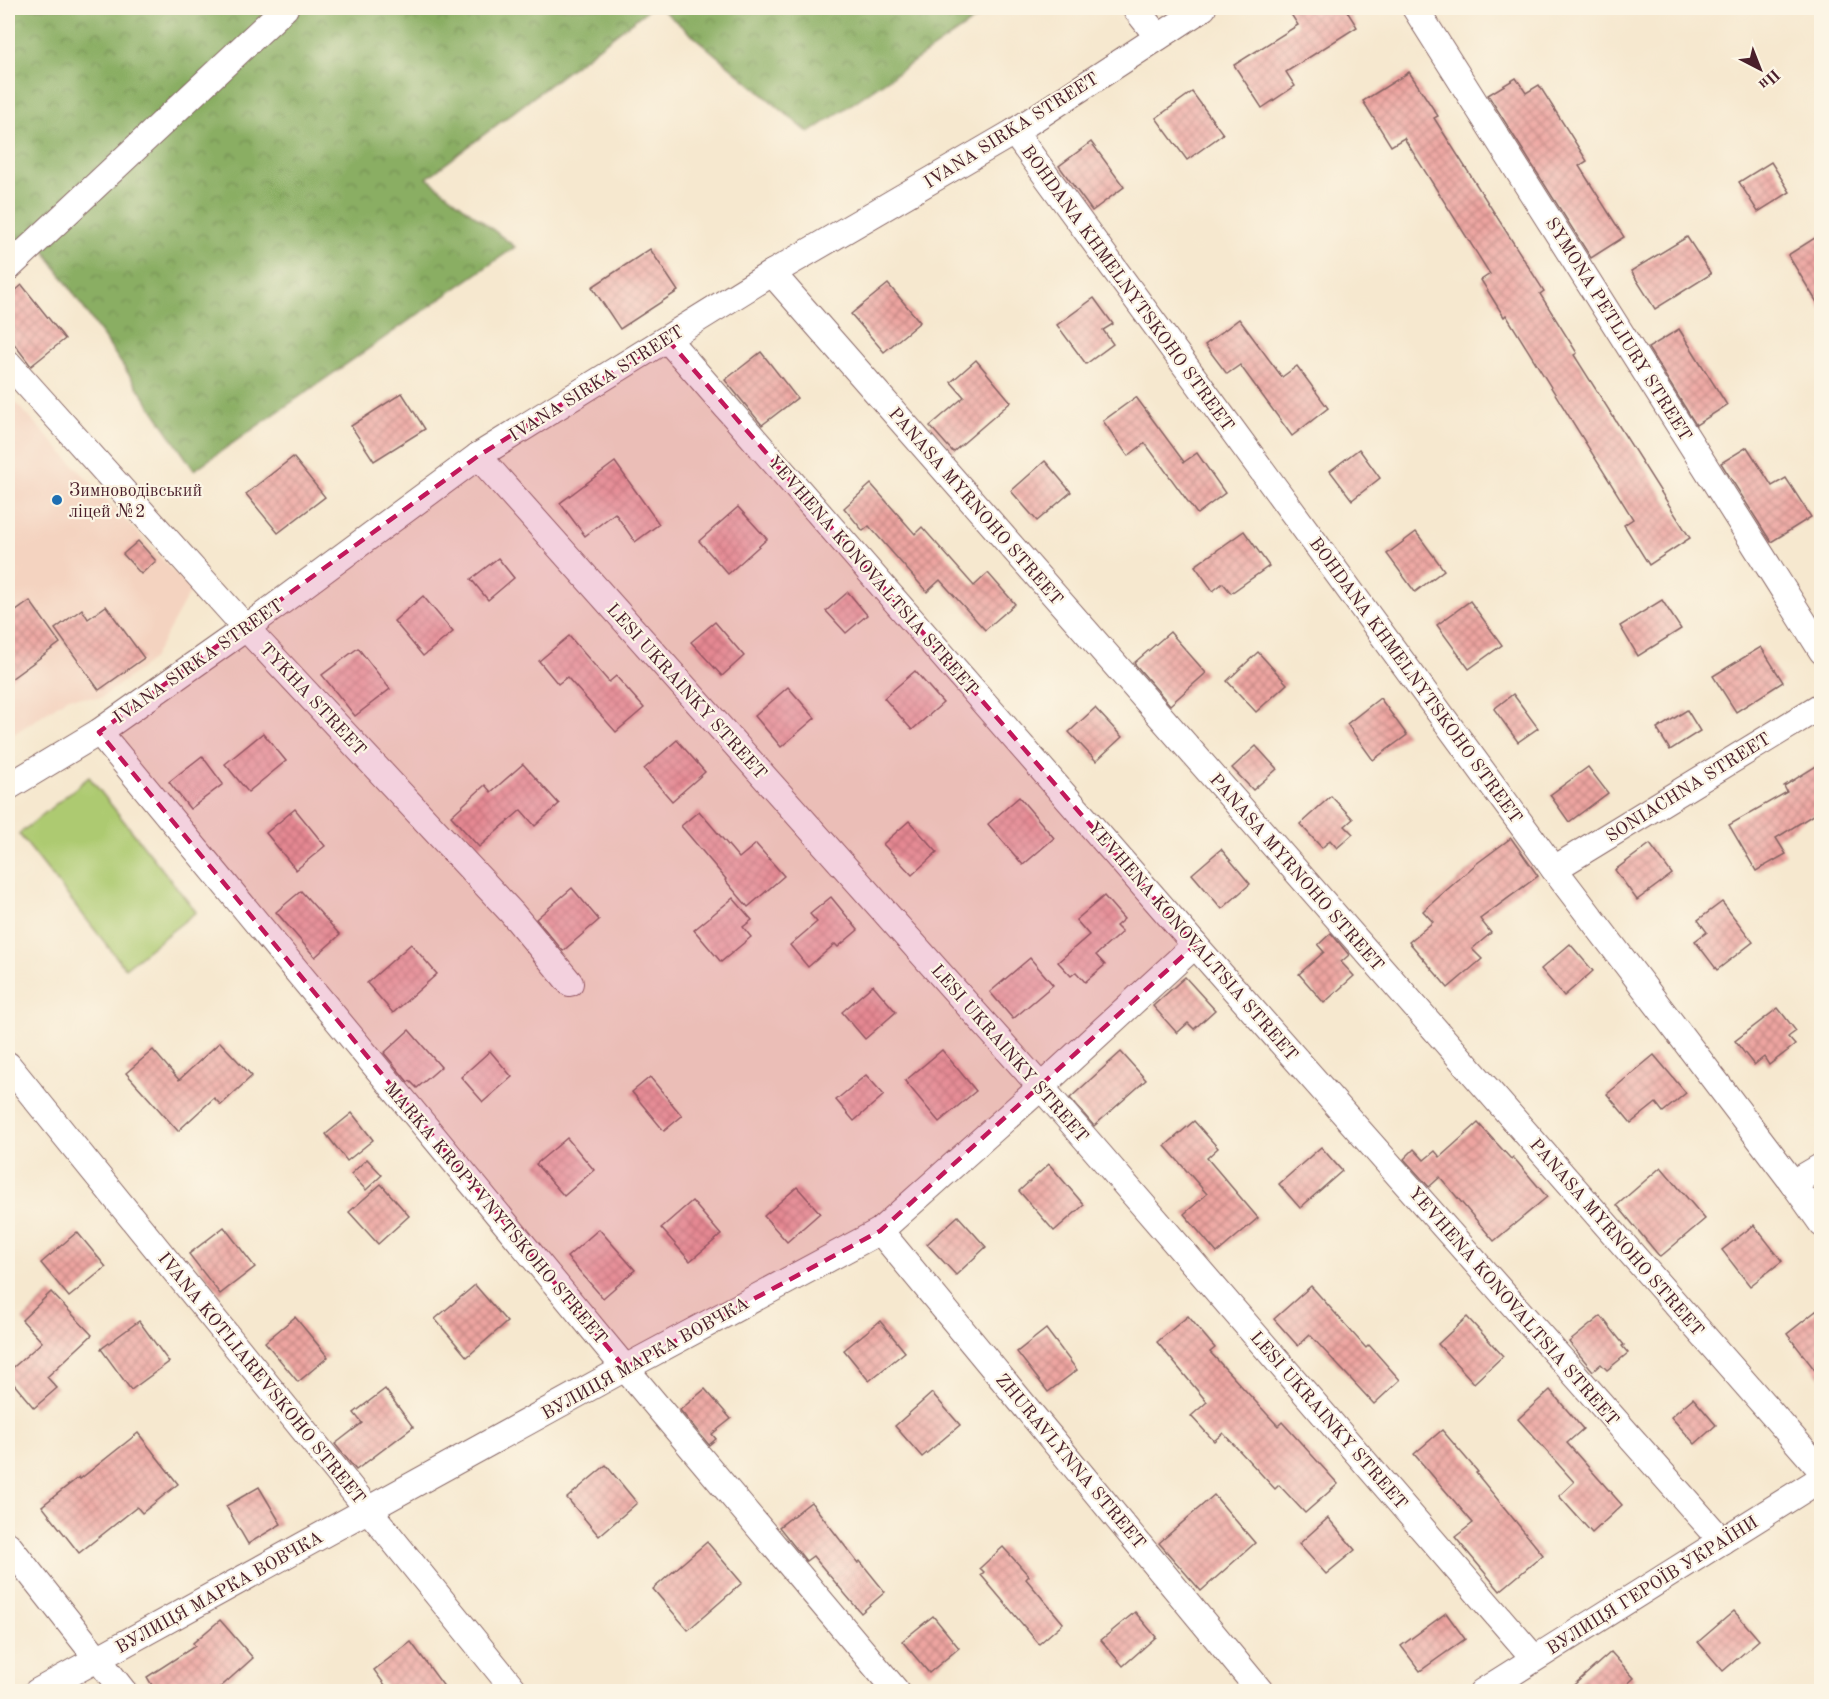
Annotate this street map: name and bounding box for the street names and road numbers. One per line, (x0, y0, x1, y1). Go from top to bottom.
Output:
street label: IVANA SIRKA STREET (921, 70, 1102, 192)
street label: BOHDANA KHMELNYTSKOHO STREET (1018, 142, 1237, 435)
street label: SYMONA PETLIURY STREET (1542, 215, 1695, 444)
street label: IVANA SIRKA STREET (506, 323, 687, 445)
street label: PANASA MYRNOHO STREET (885, 404, 1066, 609)
street label: YEVHENA KONOVALTSIA STREET (764, 453, 981, 699)
street label: BOHDANA KHMELNYTSKOHO STREET (1306, 534, 1525, 827)
street label: IVANA SIRKA STREET (111, 596, 287, 727)
street label: LESI UKRAINKY STREET (603, 600, 770, 783)
street label: TYKHA STREET (256, 640, 369, 760)
street label: SONIACHNA STREET (1603, 730, 1774, 846)
street label: PANASA MYRNOHO STREET (1206, 770, 1387, 975)
street label: YEVHENA KONOVALTSIA STREET (1084, 819, 1301, 1065)
street label: LESI UKRAINKY STREET (927, 961, 1091, 1146)
street label: MARKA KROPYVNYTSKOHO STREET (381, 1079, 610, 1348)
street label: PANASA MYRNOHO STREET (1526, 1135, 1707, 1340)
street label: YEVHENA KONOVALTSIA STREET (1405, 1184, 1622, 1430)
street label: IVANA KOTLIAREVSKOHO STREET (154, 1250, 368, 1508)
street label: ВУЛИЦЯ МАРКА ВОВЧКА (539, 1294, 752, 1423)
street label: LESI UKRAINKY STREET (1246, 1328, 1410, 1513)
street label: ZHURAVLYNNA STREET (992, 1371, 1149, 1553)
street label: ВУЛИЦЯ ГЕРОЇВ УКРАЇНИ (1542, 1511, 1761, 1658)
street label: ВУЛИЦЯ МАРКА ВОВЧКА (113, 1528, 326, 1657)

